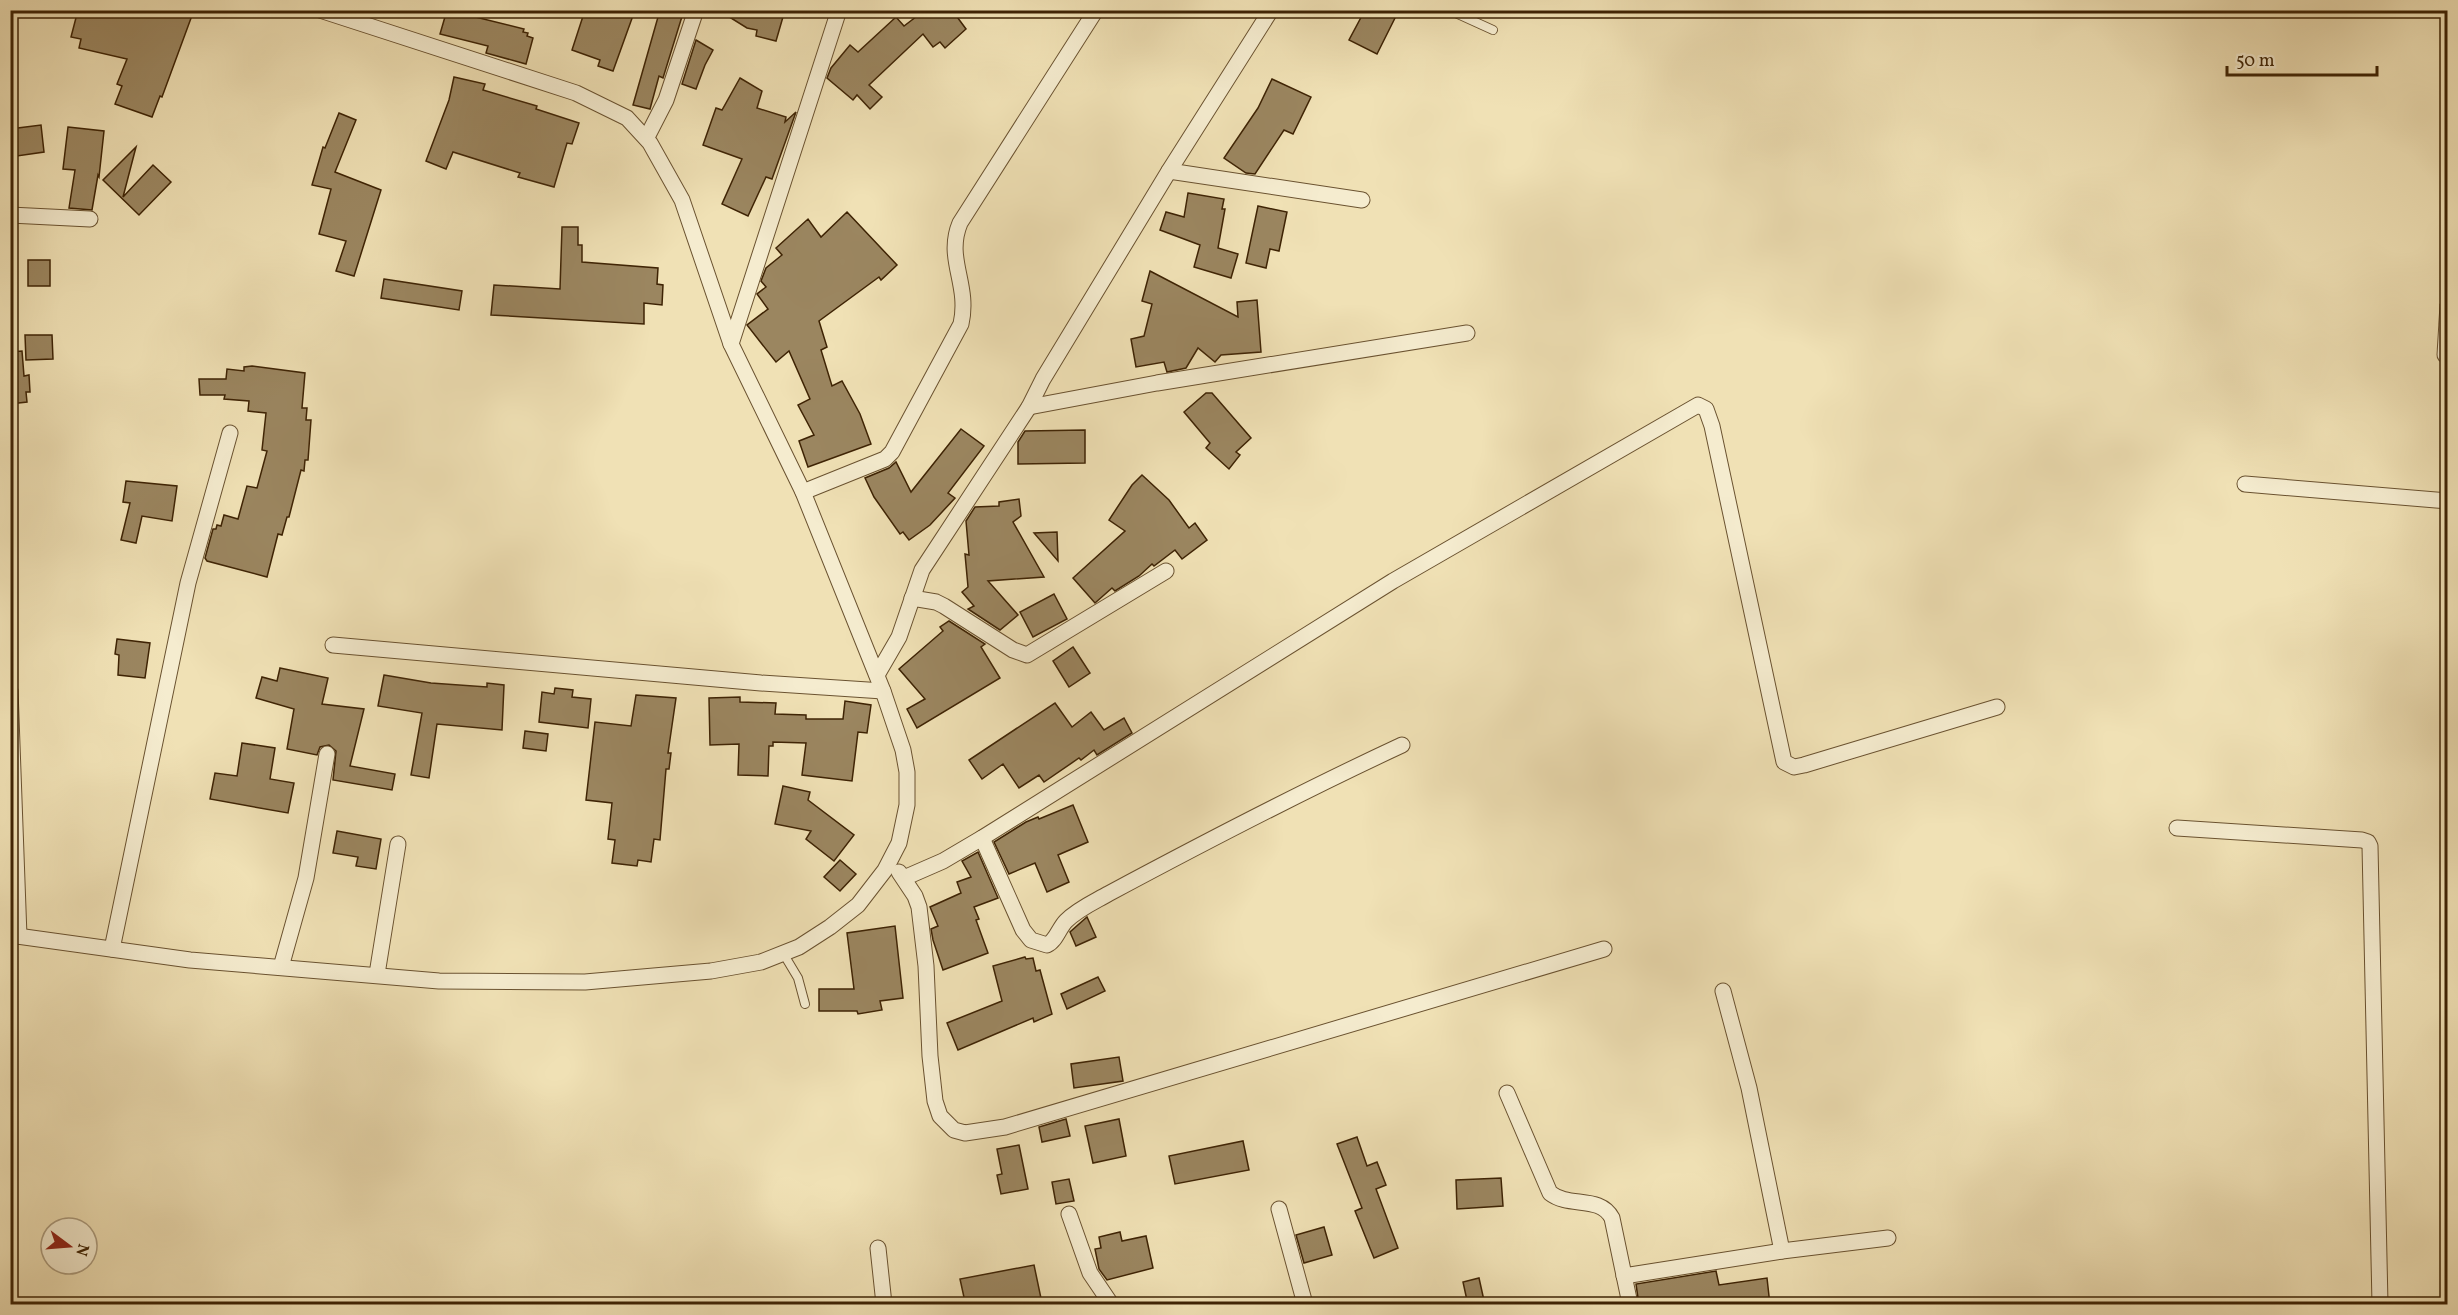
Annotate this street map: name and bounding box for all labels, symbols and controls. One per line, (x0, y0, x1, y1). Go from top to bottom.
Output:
scale bar (2227, 39, 2377, 77)
text: 50 m (2236, 49, 2275, 74)
north arrow (39, 1216, 99, 1276)
text: N (69, 1241, 94, 1259)

